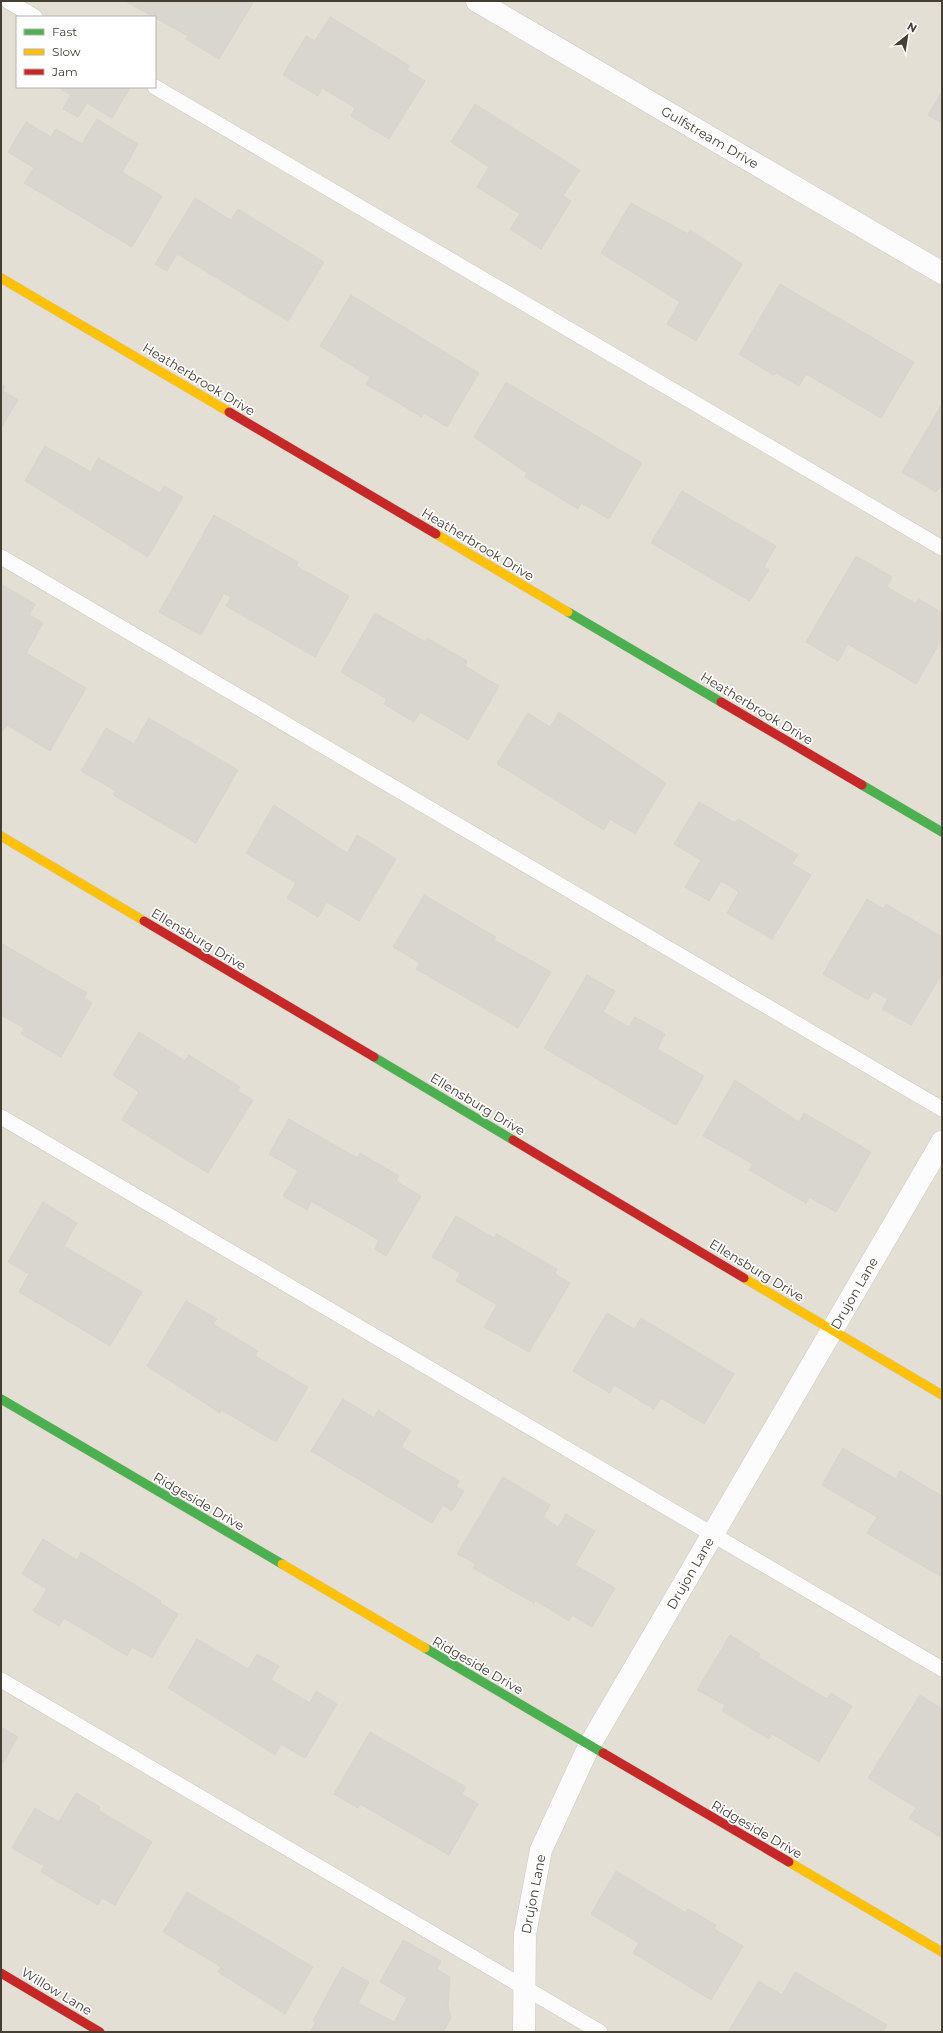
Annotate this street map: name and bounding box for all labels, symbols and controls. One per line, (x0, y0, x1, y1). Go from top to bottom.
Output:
legend (16, 16, 156, 88)
north arrow (887, 16, 927, 56)
text: N (905, 19, 919, 36)
text: Fast (52, 24, 77, 39)
text: Slow (52, 44, 81, 59)
text: Jam (51, 64, 78, 79)
street label: Gulfstream Drive (658, 103, 762, 171)
street label: Heatherbrook Drive (140, 339, 258, 419)
street label: Heatherbrook Drive (419, 504, 537, 584)
street label: Heatherbrook Drive (698, 668, 816, 748)
street label: Ellensburg Drive (149, 904, 249, 974)
street label: Ellensburg Drive (428, 1069, 528, 1139)
street label: Ellensburg Drive (707, 1235, 807, 1305)
street label: Drujon Lane (827, 1254, 881, 1332)
street label: Ridgeside Drive (151, 1468, 247, 1534)
street label: Drujon Lane (663, 1534, 717, 1612)
street label: Ridgeside Drive (430, 1632, 526, 1698)
street label: Ridgeside Drive (709, 1796, 805, 1862)
street label: Drujon Lane (517, 1853, 549, 1935)
street label: Willow Lane (19, 1964, 95, 2018)

